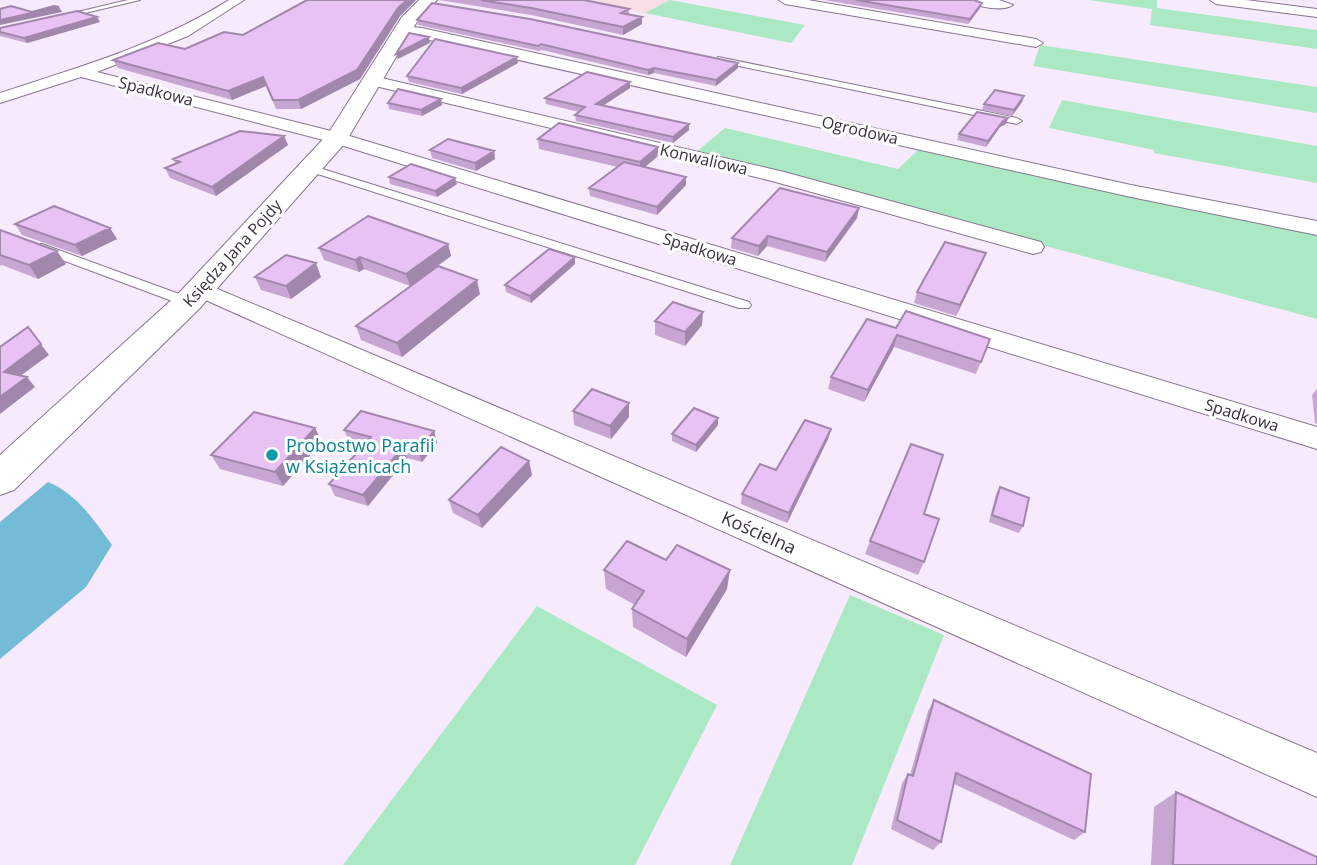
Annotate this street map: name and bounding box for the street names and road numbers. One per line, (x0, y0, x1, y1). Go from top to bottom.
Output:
street label: Spadkowa (116, 71, 196, 111)
street label: Ogrodowa (820, 111, 900, 149)
street label: Konwaliowa (658, 138, 750, 180)
street label: Księdza Jana Pojdy (178, 194, 287, 312)
street label: Spadkowa (660, 227, 740, 271)
street label: Spadkowa (1202, 393, 1282, 437)
street label: Kościelna (718, 505, 800, 559)

